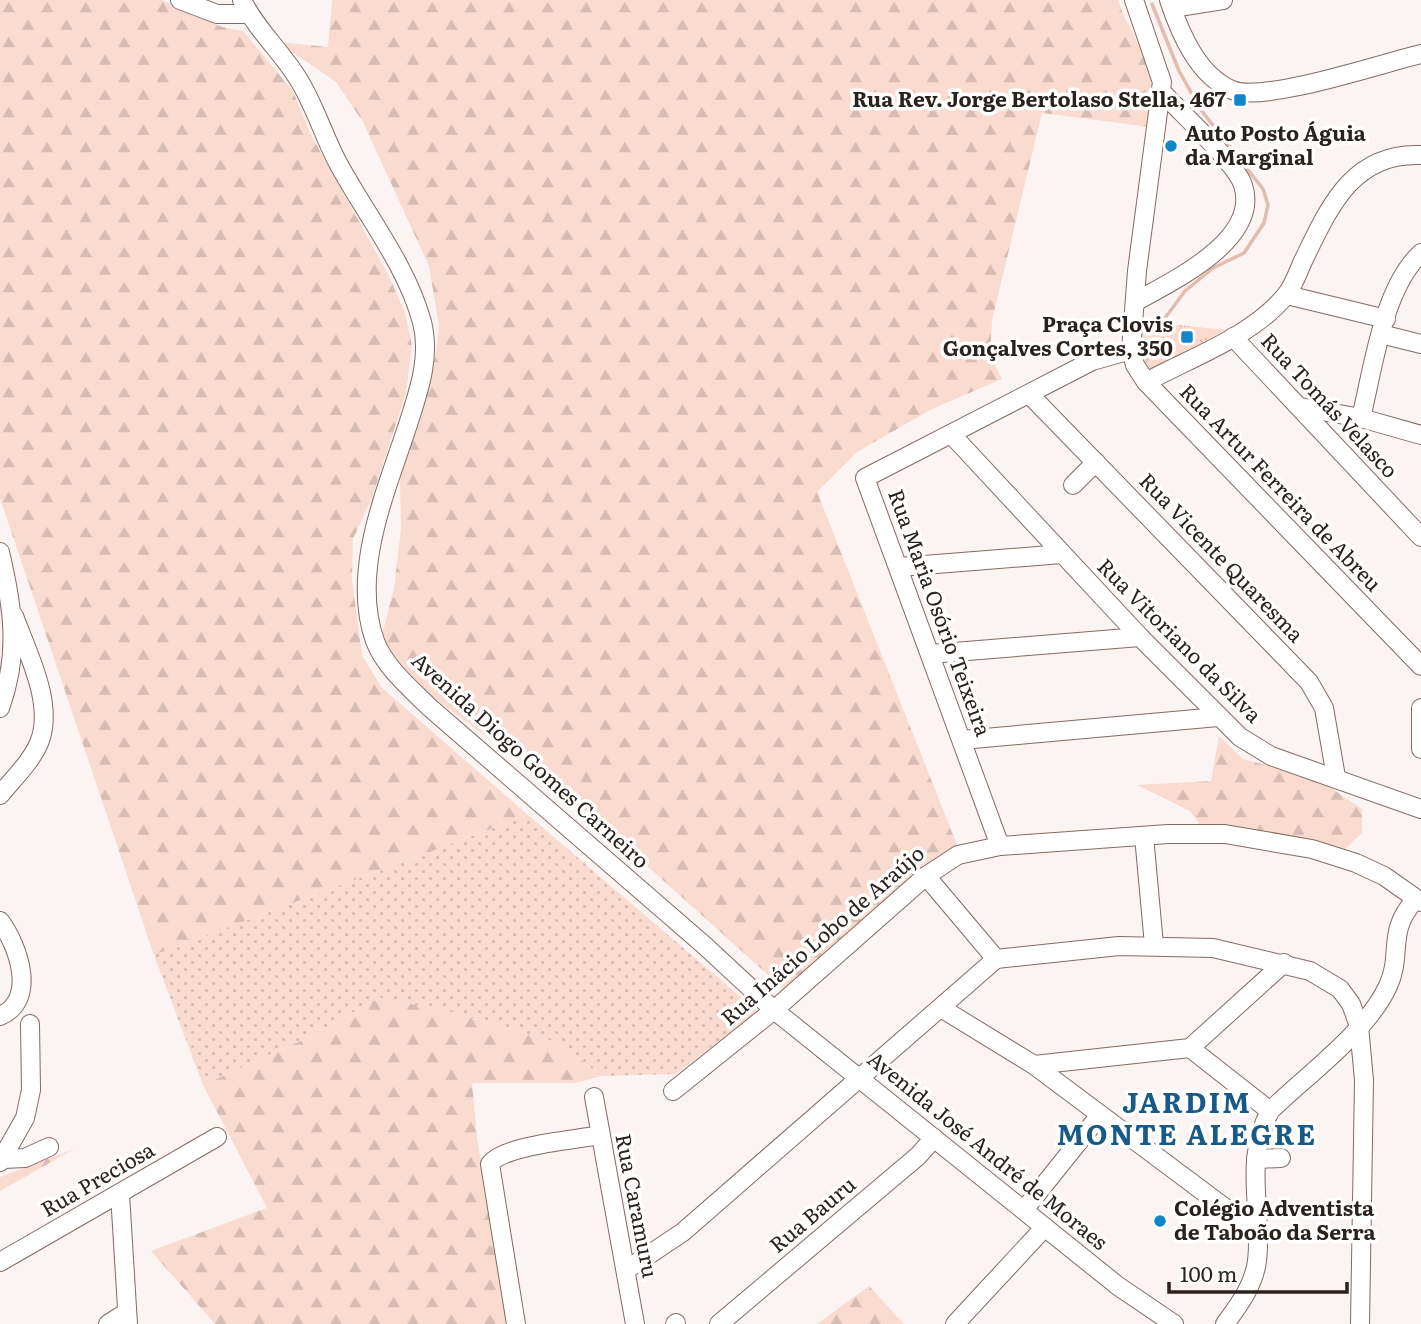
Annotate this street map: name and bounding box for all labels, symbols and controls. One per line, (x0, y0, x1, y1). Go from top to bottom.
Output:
place label: Rua Rev. Jorge Bertolaso Stella, 467 (852, 82, 1227, 113)
marker: Rua Rev. Jorge Bertolaso Stella, 467 (1232, 92, 1248, 108)
place label: Auto Posto Águia da Marginal (1185, 116, 1367, 171)
marker: Auto Posto Águia da Marginal (1163, 138, 1179, 154)
place label: Praça Clovis Gonçalves Cortes, 350 (943, 307, 1173, 362)
street label: Rua Tomás Velasco (1255, 325, 1407, 484)
marker: Praça Clovis Gonçalves Cortes, 350 (1179, 329, 1195, 345)
street label: Rua Artur Ferreira de Abreu (1174, 375, 1390, 597)
street label: Rua Vicente Quaresma (1133, 465, 1313, 648)
street label: Rua Maria Osório Teixeira (882, 484, 1001, 741)
street label: Rua Vitoriano da Silva (1092, 550, 1270, 729)
street label: Avenida Diogo Gomes Carneiro (406, 644, 657, 874)
street label: Rua Inácio Lobo de Araújo (713, 837, 930, 1031)
street label: Avenida José André de Moraes (862, 1042, 1115, 1256)
district label: JARDIM MONTE ALEGRE (1057, 1080, 1317, 1154)
street label: Rua Caramuru (609, 1131, 668, 1280)
street label: Rua Preciosa (34, 1132, 160, 1223)
street label: Rua Bauru (761, 1168, 861, 1258)
place label: Colégio Adventista de Taboão da Serra (1174, 1191, 1377, 1246)
marker: Colégio Adventista de Taboão da Serra (1152, 1213, 1168, 1229)
scale bar (1169, 1250, 1348, 1294)
text: 100 m (1180, 1257, 1237, 1288)

